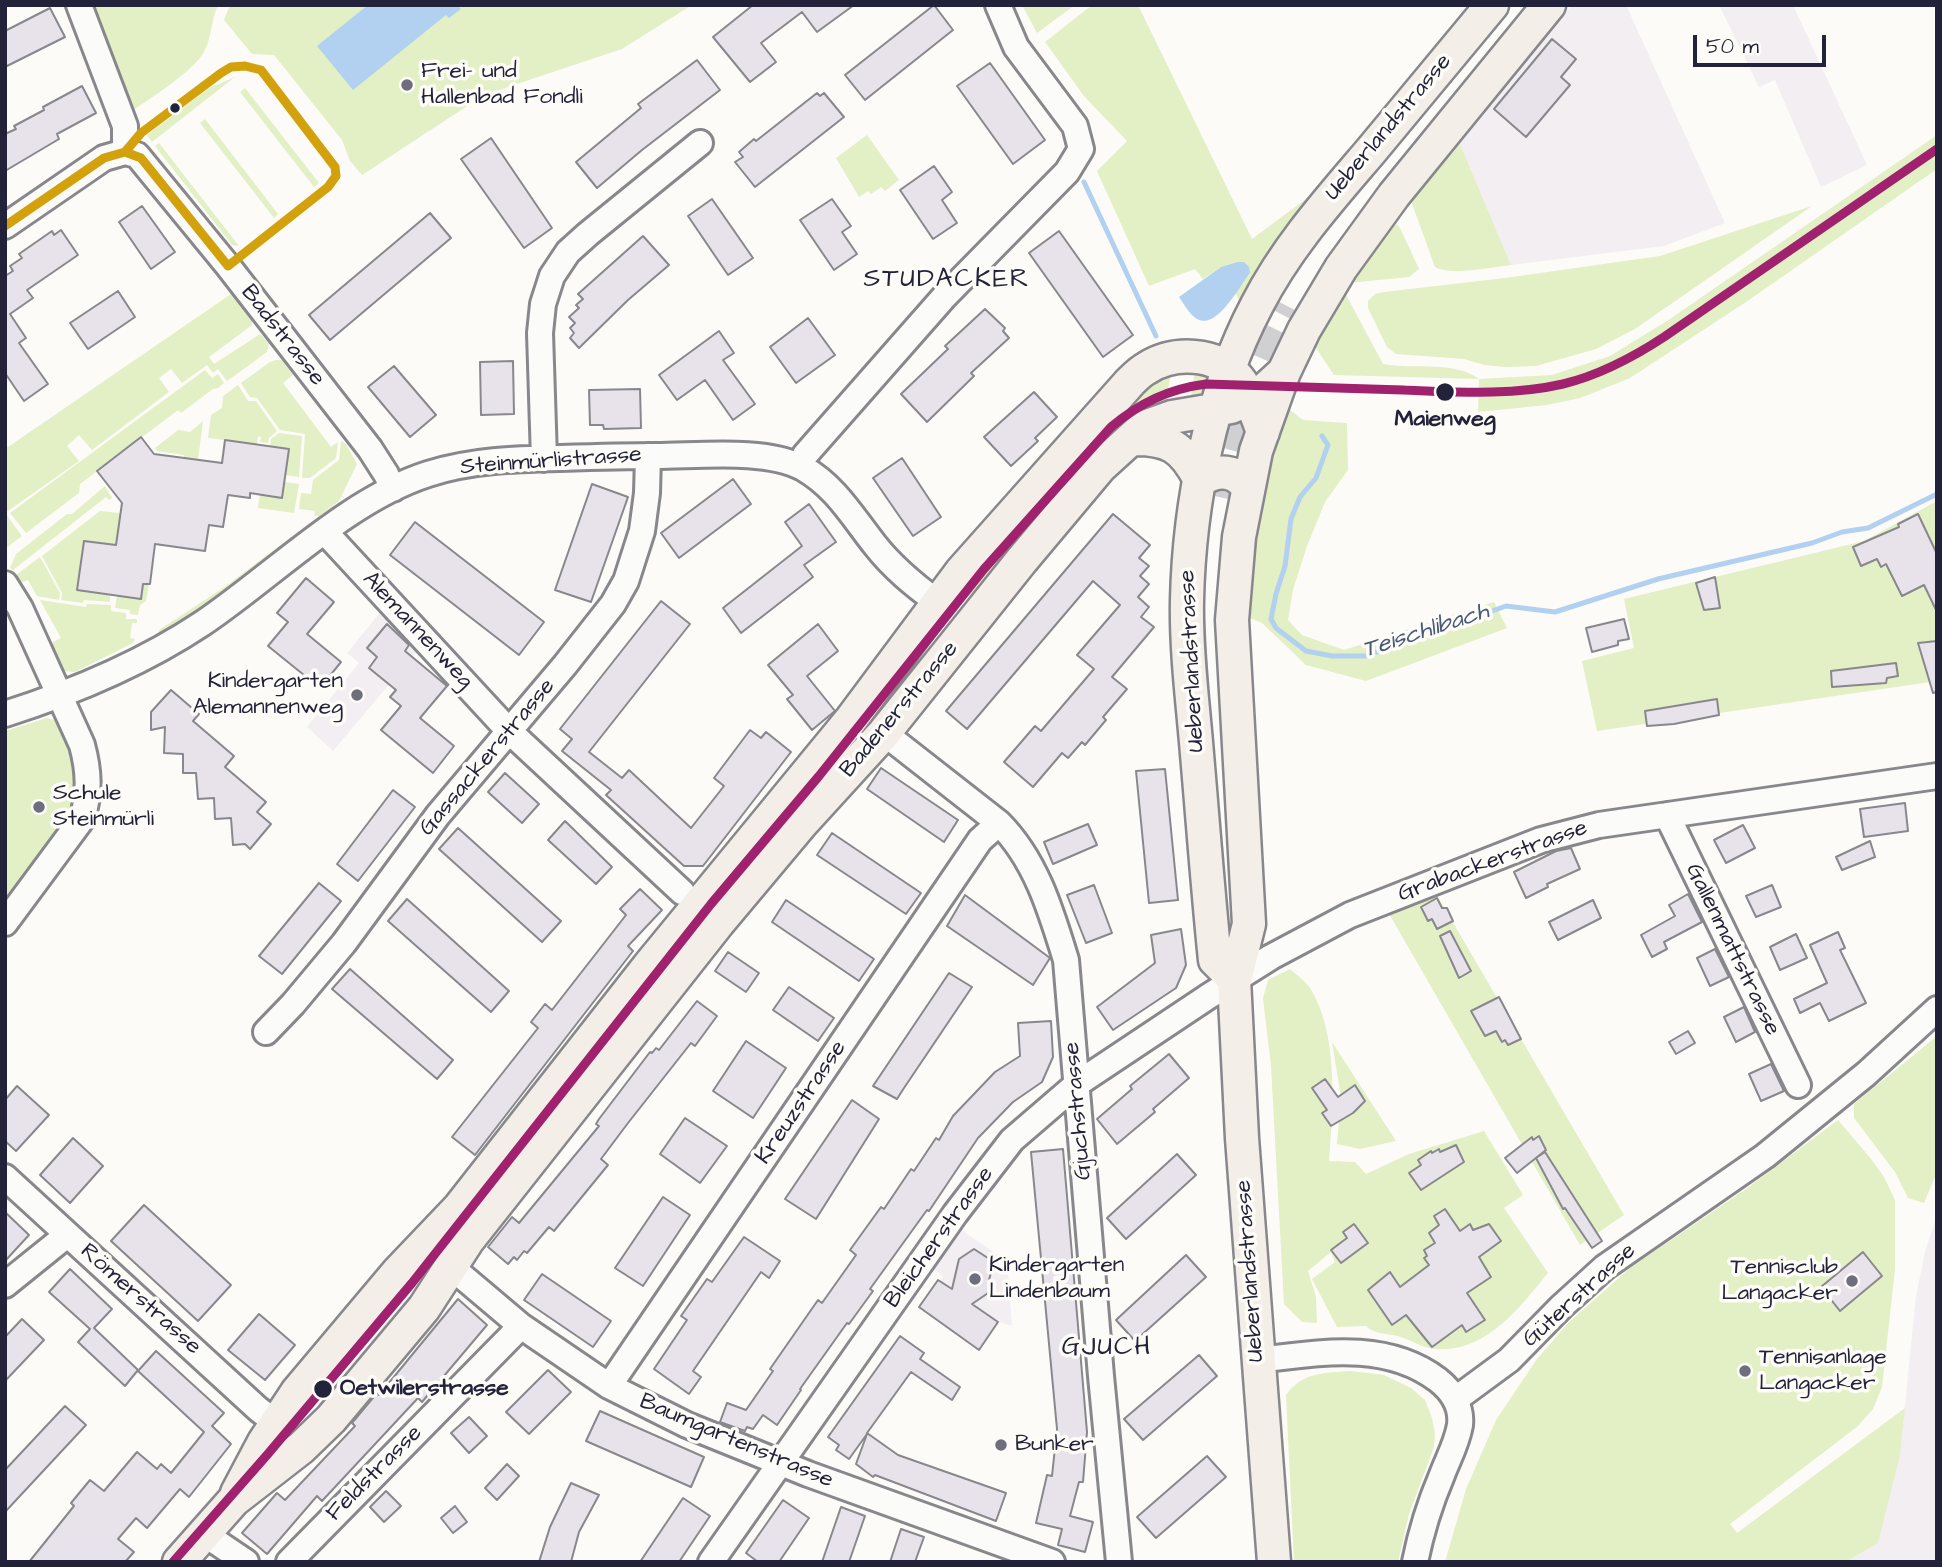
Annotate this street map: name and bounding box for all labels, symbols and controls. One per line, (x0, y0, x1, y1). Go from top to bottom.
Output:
scale bar (1697, 21, 1830, 65)
text: 50 m (1706, 32, 1759, 61)
street label: Ueberlandstrasse (1320, 49, 1458, 207)
place label: Frei- und Hallenbad Fondli (421, 58, 583, 112)
marker: Frei- und Hallenbad Fondli (399, 77, 415, 93)
unlabelled marker (168, 101, 182, 115)
district label: STUDACKER (865, 265, 1029, 297)
street label: Badstrasse (234, 280, 330, 392)
marker: Maienweg (1434, 381, 1456, 403)
place label: Maienweg (1394, 406, 1496, 434)
street label: Steinmürlistrasse (459, 442, 643, 482)
street label: Alemannenweg (356, 567, 478, 695)
street label: Ueberlandstrasse (1174, 569, 1212, 753)
water label: Teischlibach (1359, 598, 1493, 666)
street label: Badenerstrasse (835, 636, 965, 784)
place label: Kindergarten Alemannenweg (193, 668, 343, 722)
street label: Gassackerstrasse (414, 674, 562, 842)
marker: Kindergarten Alemannenweg (349, 687, 365, 703)
place label: Schule Steinmürli (53, 780, 154, 834)
marker: Schule Steinmürli (31, 799, 47, 815)
street label: Grabackerstrasse (1395, 815, 1591, 909)
street label: Gallenmattstrasse (1678, 860, 1786, 1040)
street label: Kreuzstrasse (751, 1036, 853, 1170)
street label: Gjuchstrasse (1059, 1041, 1099, 1181)
street label: Bleicherstrasse (880, 1162, 1000, 1314)
street label: Ueberlandstrasse (1231, 1179, 1271, 1363)
street label: Güterstrasse (1518, 1238, 1642, 1354)
street label: Römerstrasse (74, 1239, 206, 1361)
place label: Kindergarten Lindenbaum (989, 1252, 1124, 1306)
place label: Tennisclub Langacker (1721, 1254, 1838, 1308)
marker: Kindergarten Lindenbaum (967, 1271, 983, 1287)
marker: Tennisclub Langacker (1844, 1273, 1860, 1289)
district label: GJUCH (1062, 1333, 1152, 1365)
place label: Tennisanlage Langacker (1759, 1344, 1887, 1398)
marker: Tennisanlage Langacker (1737, 1363, 1753, 1379)
place label: Oetwilerstrasse (340, 1375, 509, 1403)
marker: Oetwilerstrasse (312, 1378, 334, 1400)
street label: Baumgartenstrasse (635, 1389, 837, 1495)
street label: Feldstrasse (321, 1420, 429, 1528)
place label: Bunker (1015, 1431, 1094, 1459)
marker: Bunker (993, 1437, 1009, 1453)

